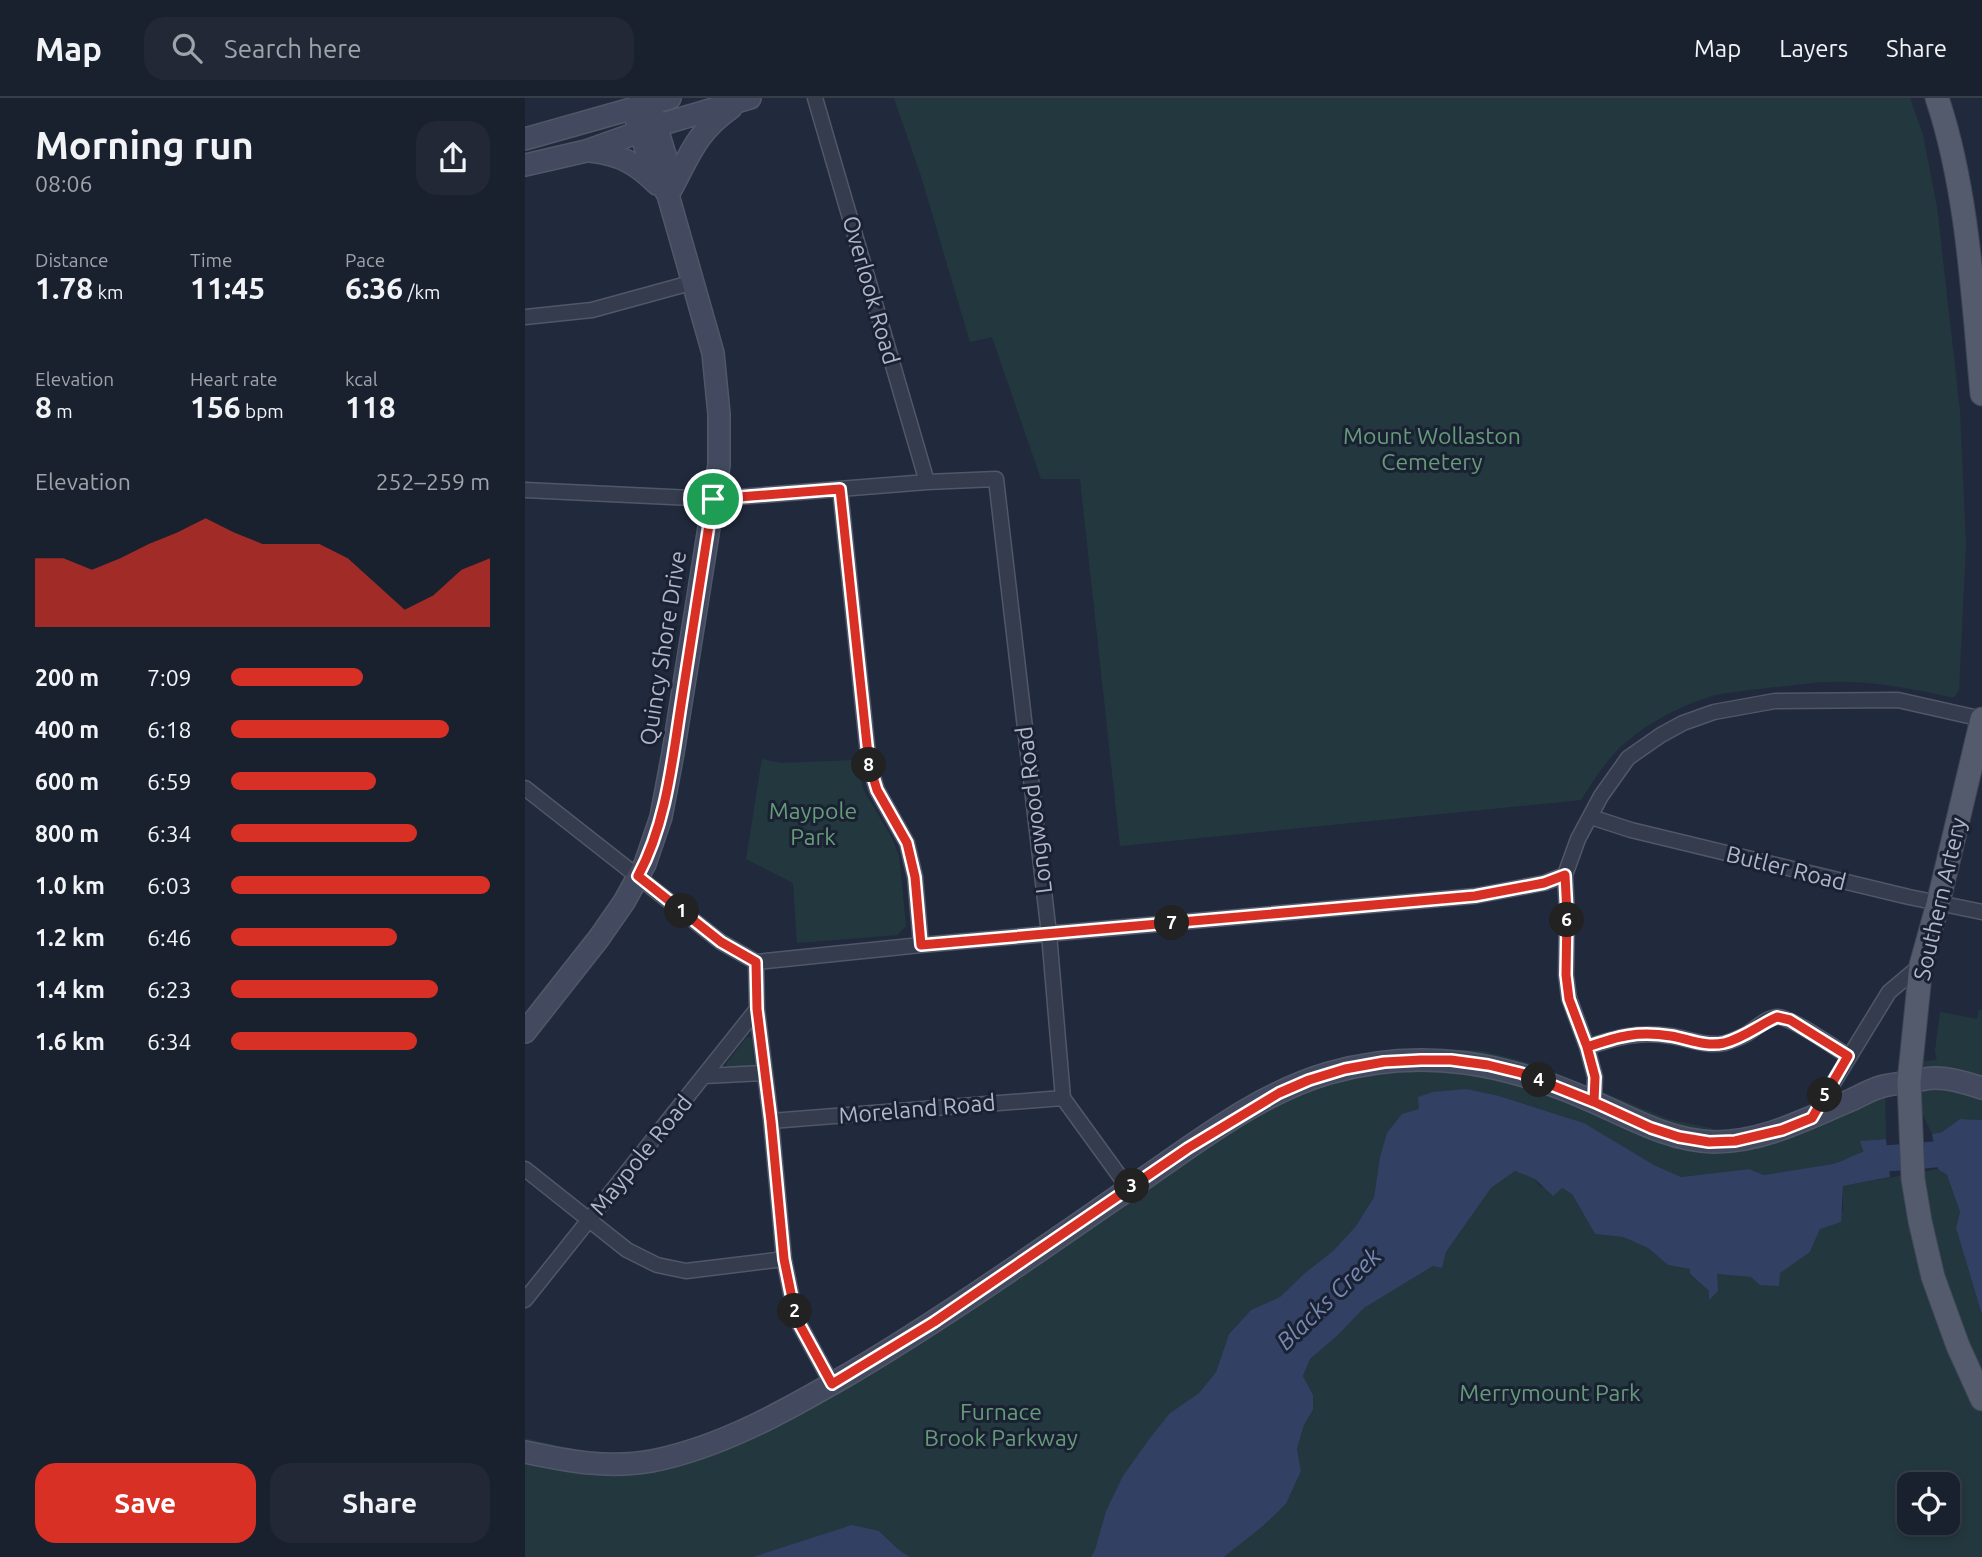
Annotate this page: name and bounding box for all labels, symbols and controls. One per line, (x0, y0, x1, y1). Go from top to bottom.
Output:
search box (144, 17, 634, 80)
icon: search (168, 29, 206, 67)
text: Map (35, 30, 102, 67)
text: Search here (224, 34, 362, 63)
text: Map (1694, 35, 1741, 62)
text: Layers (1779, 35, 1848, 62)
text: Share (1886, 35, 1947, 62)
button: share (416, 121, 490, 195)
text: Morning run (35, 124, 254, 166)
text: 08:06 (35, 171, 93, 196)
street label: Overlook Road (838, 213, 905, 367)
text: Distance (35, 249, 109, 271)
text: Time (190, 249, 232, 271)
text: Pace (345, 249, 385, 271)
text: 1.78 (35, 271, 93, 305)
text: 11:45 (190, 271, 265, 305)
text: 6:36 (345, 271, 403, 305)
text: km (93, 281, 123, 303)
text: /km (403, 281, 441, 303)
text: Elevation (35, 368, 114, 390)
text: Heart rate (190, 368, 277, 390)
text: kcal (345, 368, 378, 390)
text: 8 (35, 390, 52, 424)
text: 156 (190, 390, 241, 424)
text: 118 (345, 390, 396, 424)
text: m (52, 400, 73, 422)
text: bpm (241, 400, 284, 422)
park label: Mount Wollaston Cemetery (1343, 423, 1521, 474)
text: Elevation (35, 469, 131, 494)
text: 252–259 m (376, 469, 490, 494)
pin (683, 469, 743, 529)
icon: arrive (694, 480, 732, 518)
street label: Quincy Shore Drive (635, 549, 690, 747)
text: 200 m (35, 665, 99, 690)
text: 7:09 (147, 665, 192, 690)
text: 400 m (35, 717, 99, 742)
text: 6:18 (147, 717, 192, 742)
street label: Longwood Road (1011, 725, 1056, 895)
pin: 8 (851, 748, 887, 782)
text: 8 (863, 753, 874, 775)
text: 600 m (35, 769, 99, 794)
text: 6:59 (147, 769, 192, 794)
park label: Maypole Park (769, 798, 857, 849)
street label: Southern Artery (1909, 815, 1970, 983)
text: 800 m (35, 821, 99, 846)
text: 6:34 (147, 821, 192, 846)
street label: Butler Road (1724, 841, 1849, 894)
text: 1.0 km (35, 873, 105, 898)
text: 6:03 (147, 873, 192, 898)
pin: 1 (665, 894, 699, 928)
text: 1 (676, 899, 687, 921)
pin: 6 (1549, 902, 1585, 938)
pin: 7 (1155, 906, 1189, 940)
text: 6 (1561, 908, 1572, 930)
text: 7 (1166, 911, 1177, 933)
text: 1.2 km (35, 925, 105, 950)
text: 6:46 (147, 925, 192, 950)
text: 1.4 km (35, 977, 105, 1002)
text: 6:23 (147, 977, 192, 1002)
text: 1.6 km (35, 1029, 105, 1054)
text: 6:34 (147, 1029, 192, 1054)
pin: 4 (1521, 1062, 1557, 1098)
text: 4 (1533, 1068, 1544, 1090)
pin: 5 (1807, 1077, 1843, 1112)
text: 5 (1819, 1083, 1830, 1105)
street label: Moreland Road (837, 1089, 997, 1128)
street label: Maypole Road (585, 1090, 697, 1220)
pin: 3 (1115, 1168, 1149, 1204)
text: 3 (1126, 1174, 1137, 1196)
water label: Blacks Creek (1271, 1242, 1387, 1355)
pin: 2 (777, 1294, 813, 1328)
text: 2 (789, 1299, 800, 1321)
park label: Merrymount Park (1459, 1380, 1641, 1405)
park label: Furnace Brook Parkway (924, 1399, 1078, 1450)
button: Save (35, 1463, 256, 1543)
button: Share (270, 1463, 490, 1543)
map controls (1897, 1472, 1960, 1535)
button: locate (1897, 1472, 1960, 1535)

